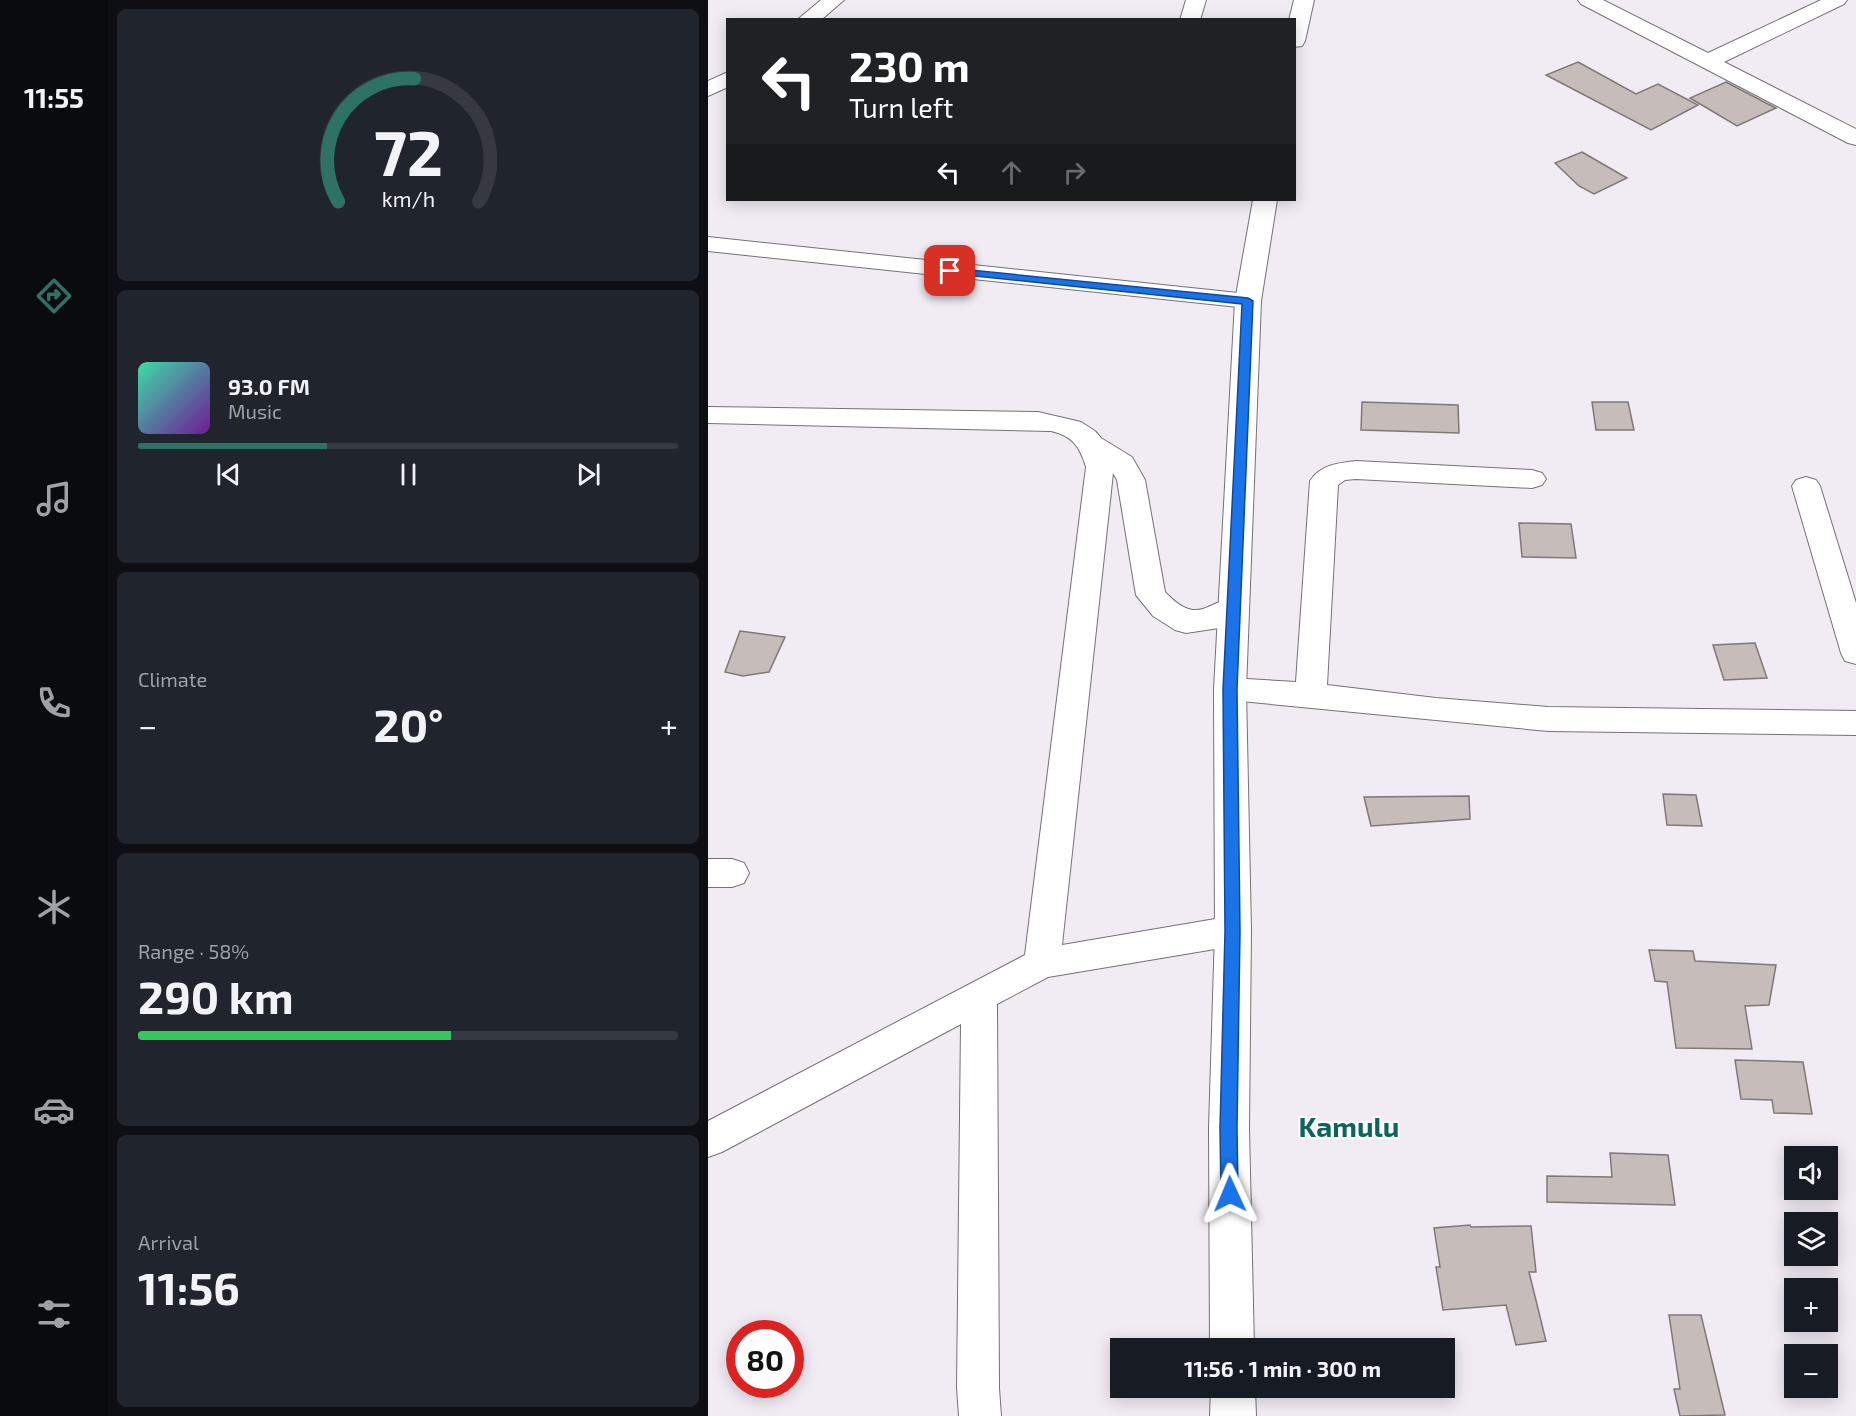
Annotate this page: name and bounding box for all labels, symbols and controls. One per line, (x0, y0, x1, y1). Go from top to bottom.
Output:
text: 230 m (849, 40, 970, 90)
icon: left (750, 42, 828, 120)
text: 11:55 (24, 81, 84, 113)
text: Turn left (849, 91, 953, 123)
text: 72 (373, 114, 443, 189)
icon: left (932, 156, 965, 189)
icon: ahead (995, 156, 1028, 189)
icon: right (1058, 156, 1091, 189)
text: km/h (381, 187, 435, 212)
pin (924, 245, 975, 296)
icon: arrive (933, 254, 966, 287)
icon: directions (33, 275, 75, 317)
text: 93.0 FM (228, 373, 310, 399)
text: Music (228, 399, 282, 423)
icon: previous (212, 458, 245, 491)
icon: pause (392, 458, 425, 491)
icon: next (572, 458, 605, 491)
icon: music (33, 478, 75, 520)
text: Climate (138, 667, 207, 691)
icon: phone (33, 682, 75, 724)
text: 20° (374, 697, 444, 751)
text: − (138, 705, 157, 745)
text: + (660, 705, 678, 745)
icon: climate (33, 886, 75, 928)
text: Range · 58% (138, 939, 249, 963)
text: 290 km (138, 969, 294, 1023)
icon: car (33, 1089, 75, 1131)
district label: Kamulu (1299, 1109, 1399, 1143)
map controls (1784, 1146, 1838, 1398)
button: sound (1784, 1146, 1838, 1200)
position arrow (1198, 1162, 1262, 1226)
button: layers (1784, 1212, 1838, 1266)
text: Arrival (138, 1230, 199, 1254)
text: 11:56 (138, 1260, 240, 1314)
button: + (1784, 1278, 1838, 1332)
icon: filters (33, 1293, 75, 1335)
speed limit sign: 80 (726, 1320, 804, 1398)
button: − (1784, 1344, 1838, 1398)
text: 11:56 · 1 min · 300 m (1184, 1355, 1381, 1381)

